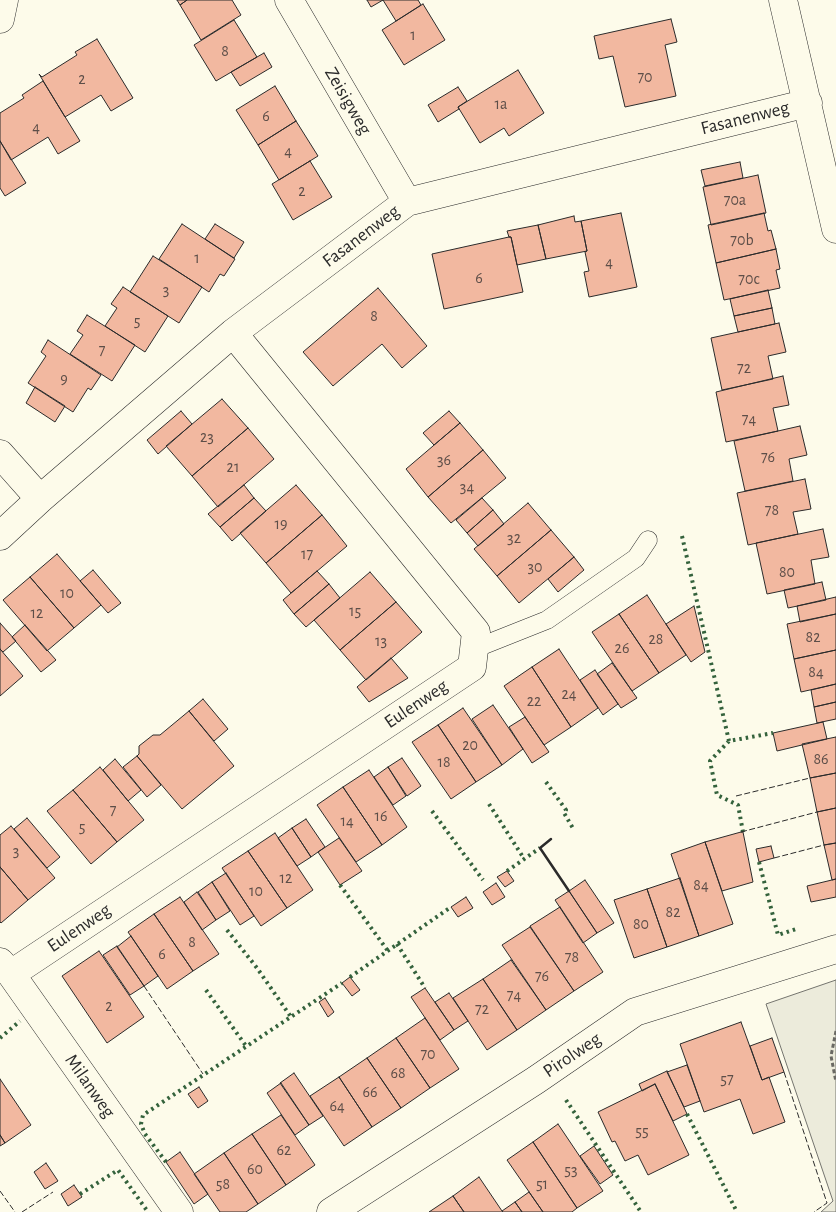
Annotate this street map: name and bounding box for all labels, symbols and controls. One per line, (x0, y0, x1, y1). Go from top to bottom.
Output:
house number: 1 (410, 25, 416, 45)
house number: 8 (221, 41, 229, 61)
street label: Zeisigweg (320, 63, 376, 139)
house number: 70 (637, 67, 653, 87)
house number: 2 (78, 69, 86, 89)
house number: 1a (495, 94, 507, 114)
street label: Fasanenweg (698, 96, 792, 140)
house number: 6 (262, 106, 270, 126)
house number: 4 (32, 117, 40, 137)
house number: 4 (284, 141, 292, 161)
house number: 2 (298, 181, 306, 201)
house number: 70a (724, 190, 746, 210)
street label: Fasanenweg (318, 200, 404, 272)
house number: 70b (730, 230, 754, 250)
house number: 1 (194, 248, 200, 268)
house number: 4 (605, 252, 613, 272)
house number: 6 (475, 268, 483, 288)
house number: 70c (738, 269, 760, 289)
house number: 3 (163, 280, 169, 300)
house number: 8 (370, 306, 378, 326)
house number: 5 (134, 311, 140, 331)
house number: 7 (99, 340, 105, 360)
house number: 72 (737, 358, 751, 378)
house number: 9 (60, 369, 68, 389)
house number: 74 (742, 409, 756, 429)
house number: 23 (200, 427, 214, 447)
house number: 76 (761, 447, 775, 467)
house number: 36 (437, 450, 451, 470)
house number: 21 (227, 457, 239, 477)
house number: 34 (460, 477, 474, 497)
house number: 78 (765, 500, 779, 520)
house number: 19 (274, 514, 288, 534)
house number: 32 (507, 528, 521, 548)
house number: 17 (301, 544, 313, 564)
house number: 30 (527, 557, 543, 577)
house number: 80 (779, 562, 795, 582)
house number: 10 (60, 583, 74, 603)
house number: 15 (349, 601, 361, 621)
house number: 12 (31, 603, 43, 623)
house number: 82 (806, 627, 820, 647)
house number: 28 (649, 629, 663, 649)
house number: 13 (375, 631, 387, 651)
house number: 26 (615, 638, 629, 658)
house number: 84 (808, 662, 824, 682)
street label: Eulenweg (380, 674, 452, 734)
house number: 24 (562, 684, 576, 704)
house number: 22 (527, 691, 541, 711)
house number: 20 (462, 735, 478, 755)
house number: 86 (813, 749, 829, 769)
house number: 18 (437, 752, 451, 772)
house number: 7 (110, 800, 116, 820)
house number: 16 (374, 806, 388, 826)
house number: 14 (340, 811, 354, 831)
house number: 5 (79, 817, 85, 837)
house number: 3 (13, 841, 19, 861)
house number: 12 (280, 868, 292, 888)
house number: 84 (693, 875, 709, 895)
house number: 10 (249, 881, 263, 901)
street label: Eulenweg (43, 898, 115, 958)
house number: 82 (666, 902, 680, 922)
house number: 80 (633, 914, 649, 934)
house number: 8 (188, 932, 196, 952)
house number: 6 (158, 944, 166, 964)
house number: 78 (565, 947, 579, 967)
house number: 76 (535, 966, 549, 986)
house number: 74 (507, 985, 521, 1005)
house number: 2 (105, 996, 113, 1016)
house number: 72 (475, 999, 489, 1019)
street label: Pirolweg (539, 1027, 605, 1083)
house number: 70 (420, 1044, 436, 1064)
street label: Milanweg (60, 1050, 120, 1122)
house number: 68 (390, 1063, 406, 1083)
house number: 57 (720, 1069, 734, 1089)
house number: 66 (362, 1082, 378, 1102)
house number: 64 (329, 1096, 345, 1116)
house number: 55 (635, 1121, 649, 1141)
house number: 62 (277, 1140, 291, 1160)
house number: 60 (247, 1159, 263, 1179)
house number: 53 (564, 1160, 578, 1180)
house number: 58 (216, 1174, 230, 1194)
house number: 51 (536, 1174, 548, 1194)

